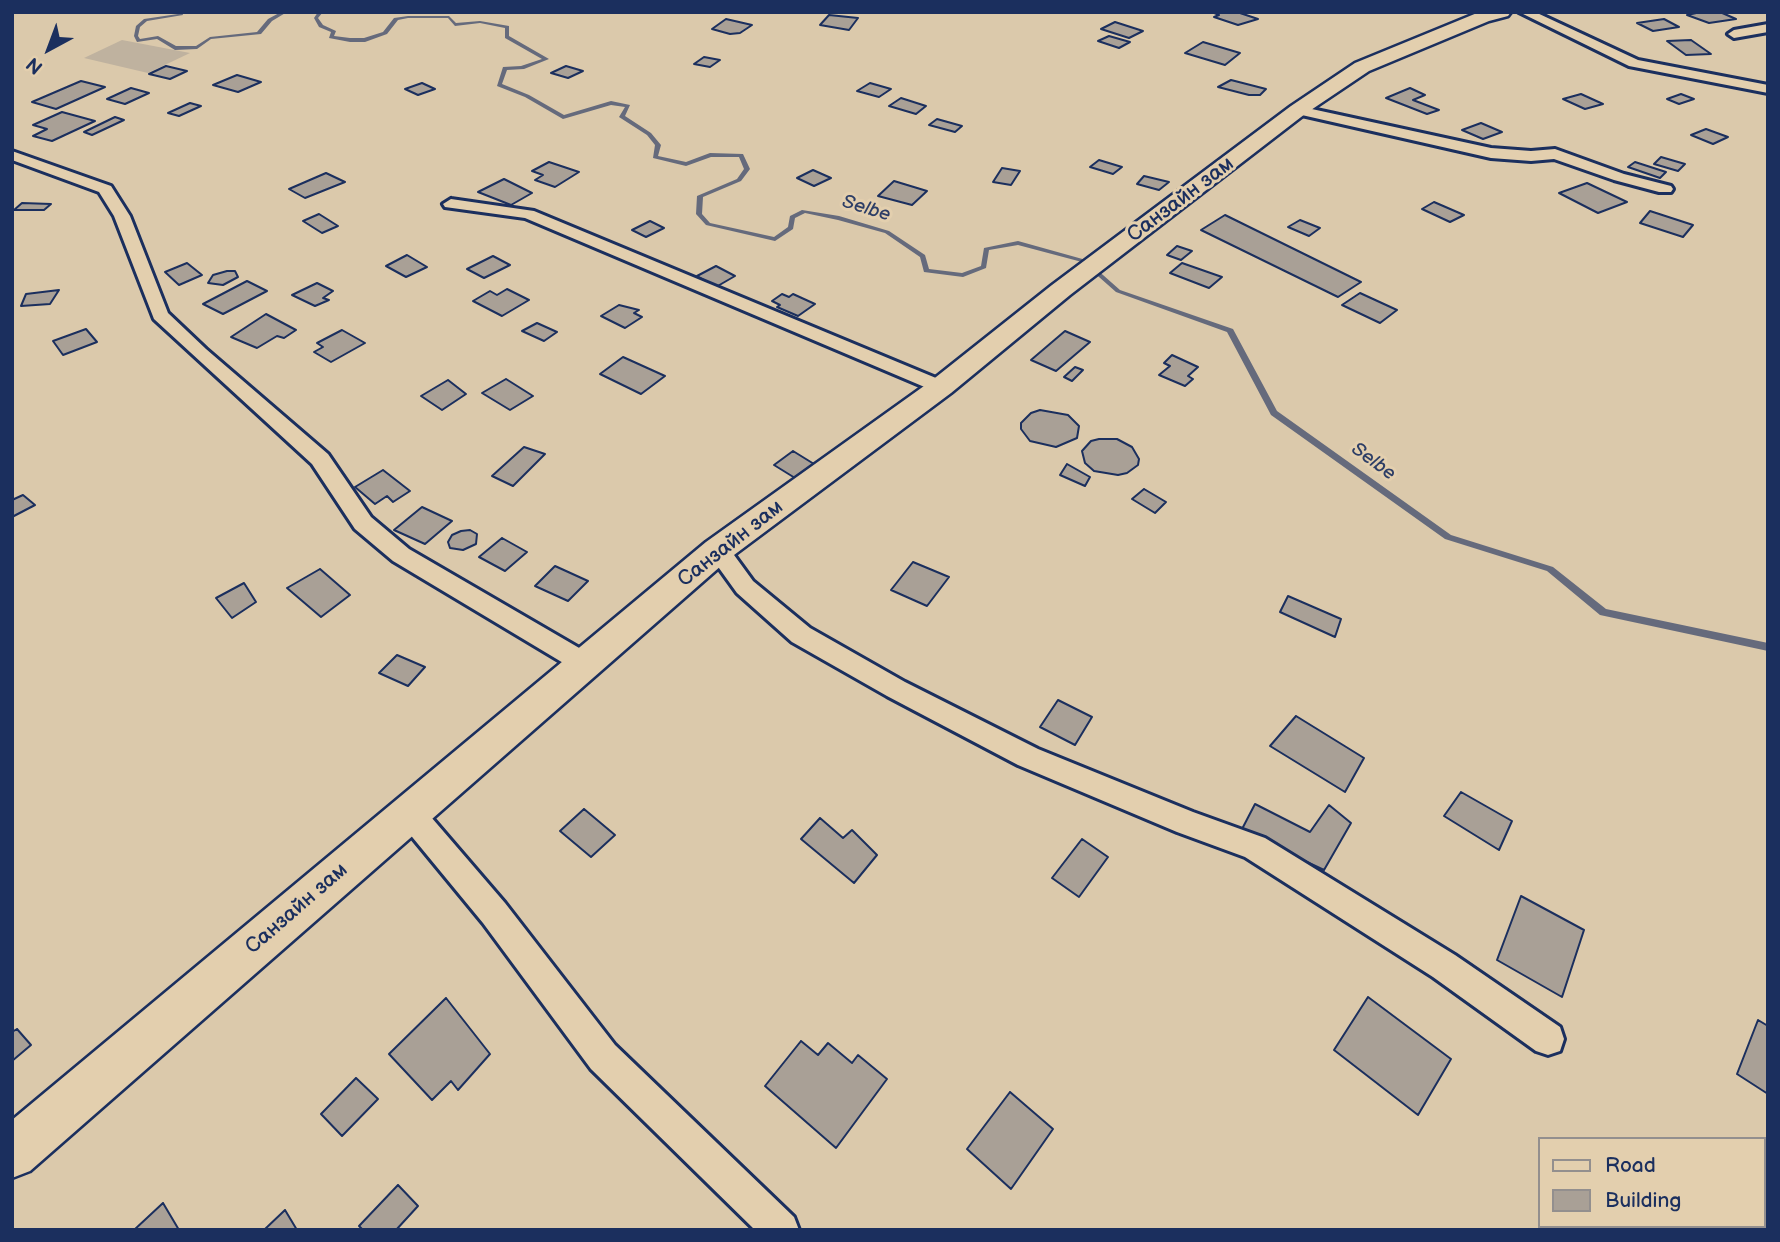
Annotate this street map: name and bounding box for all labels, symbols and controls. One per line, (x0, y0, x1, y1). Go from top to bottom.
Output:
north arrow (14, 14, 84, 84)
text: N (22, 52, 48, 79)
street label: Санзайн зам (1123, 152, 1239, 248)
water label: Selbe (839, 191, 893, 227)
water label: Selbe (1346, 438, 1400, 486)
street label: Санзайн зам (673, 495, 789, 593)
street label: Санзайн зам (241, 858, 353, 960)
legend (1538, 1137, 1766, 1228)
text: Road (1605, 1153, 1656, 1178)
text: Building (1605, 1188, 1681, 1213)

